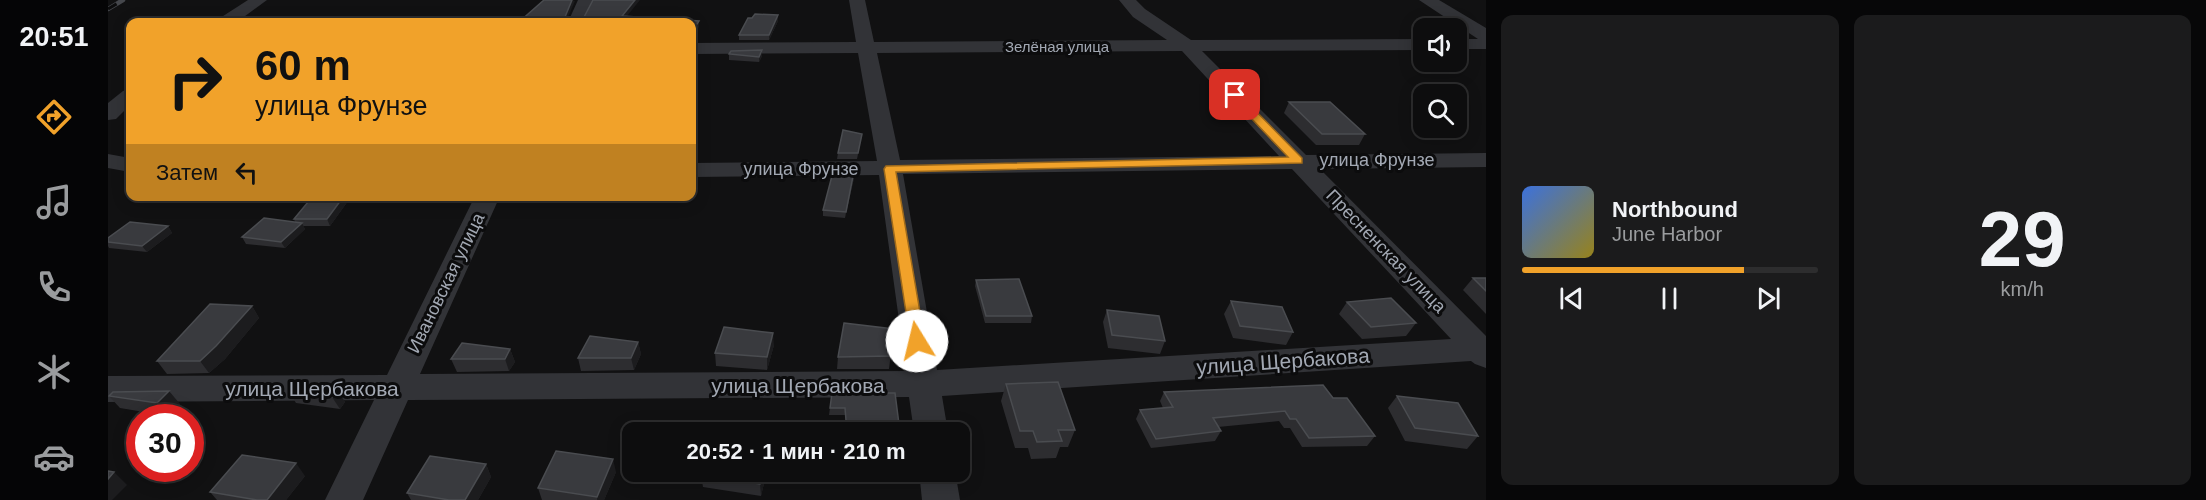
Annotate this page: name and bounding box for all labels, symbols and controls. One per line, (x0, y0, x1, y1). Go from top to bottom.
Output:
map controls (1413, 18, 1467, 138)
button: sound (1413, 18, 1467, 72)
text: 20:51 (19, 22, 89, 52)
street label: Зелёная улица (1005, 38, 1110, 55)
icon: right (156, 42, 234, 120)
text: 60 m (255, 42, 351, 89)
pin (1209, 69, 1260, 120)
icon: arrive (1218, 78, 1251, 111)
button: search (1413, 84, 1467, 138)
text: улица Фрунзе (255, 91, 427, 121)
icon: directions (33, 96, 75, 138)
street label: улица Фрунзе (1320, 150, 1434, 170)
icon: left (230, 156, 263, 189)
street label: улица Фрунзе (744, 159, 858, 179)
text: Затем (156, 160, 218, 185)
icon: music (33, 181, 75, 223)
street label: Пресненская улица (1322, 185, 1451, 317)
text: 29 (1979, 195, 2066, 283)
text: Northbound (1612, 197, 1738, 222)
street label: Ивановская улица (403, 209, 489, 356)
text: June Harbor (1612, 223, 1722, 245)
icon: phone (33, 266, 75, 308)
text: km/h (2001, 278, 2044, 300)
icon: previous (1555, 282, 1588, 315)
icon: pause (1653, 282, 1686, 315)
icon: next (1752, 282, 1785, 315)
position arrow (885, 309, 949, 373)
street label: улица Щербакова (1196, 343, 1371, 379)
icon: climate (33, 351, 75, 393)
street label: улица Щербакова (711, 374, 885, 397)
street label: улица Щербакова (225, 377, 399, 400)
speed limit sign: 30 (126, 404, 204, 482)
icon: car (33, 436, 75, 478)
text: 20:52 · 1 мин · 210 m (686, 439, 906, 464)

